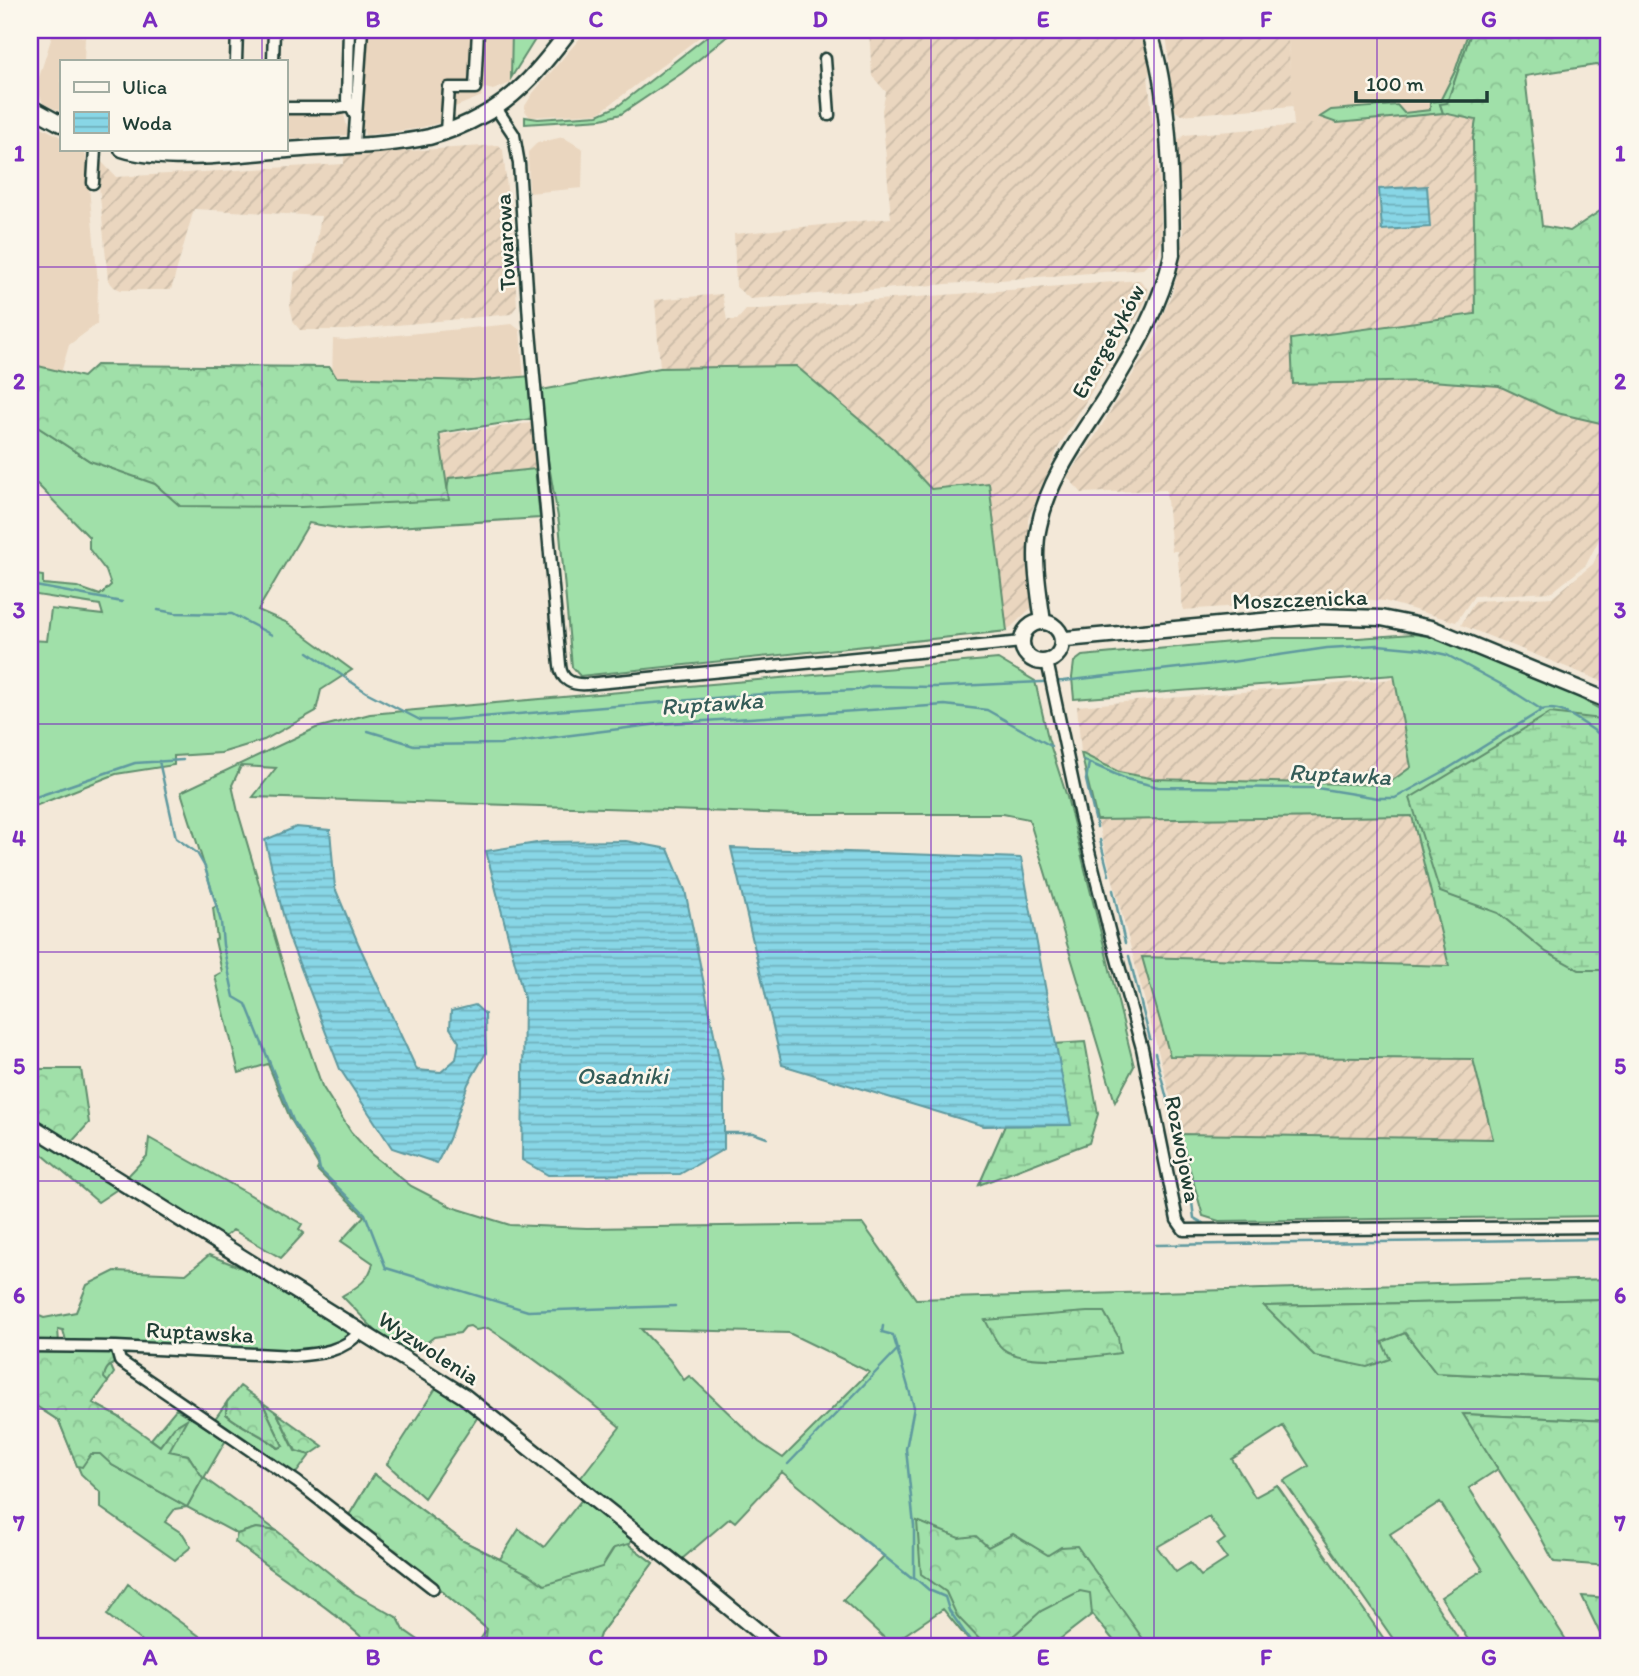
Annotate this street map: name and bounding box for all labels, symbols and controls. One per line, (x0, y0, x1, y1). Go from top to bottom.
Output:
text: A (142, 5, 158, 33)
text: B (366, 5, 381, 33)
text: C (589, 5, 604, 33)
text: D (812, 5, 828, 33)
text: E (1037, 5, 1050, 33)
text: F (1260, 5, 1273, 33)
text: G (1481, 5, 1497, 33)
legend (60, 60, 287, 150)
scale bar (1356, 60, 1487, 104)
text: 100 m (1366, 71, 1424, 96)
text: Ulica (122, 74, 167, 99)
text: Woda (122, 110, 172, 135)
text: 1 (14, 139, 25, 167)
text: 1 (1615, 139, 1626, 167)
street label: Towarowa (488, 193, 522, 291)
street label: Energetyków (1065, 279, 1151, 403)
text: 2 (13, 367, 26, 395)
text: 2 (1614, 367, 1627, 395)
street label: Moszczenicka (1232, 583, 1368, 615)
text: 3 (13, 596, 26, 624)
text: 3 (1614, 596, 1627, 624)
water label: Ruptawka (660, 685, 765, 721)
water label: Ruptawka (1288, 757, 1392, 791)
text: 4 (12, 824, 26, 852)
text: 4 (1613, 824, 1627, 852)
text: 5 (13, 1052, 25, 1080)
text: 5 (1614, 1052, 1626, 1080)
water label: Osadniki (576, 1061, 671, 1090)
street label: Rozwojowa (1159, 1093, 1207, 1205)
text: 6 (13, 1281, 25, 1309)
text: 6 (1614, 1281, 1626, 1309)
street label: Wyzwolenia (373, 1305, 485, 1391)
street label: Ruptawska (145, 1315, 255, 1349)
text: 7 (12, 1509, 25, 1537)
text: 7 (1613, 1509, 1626, 1537)
text: A (142, 1643, 158, 1671)
text: B (366, 1643, 381, 1671)
text: C (589, 1643, 604, 1671)
text: D (812, 1643, 828, 1671)
text: E (1037, 1643, 1050, 1671)
text: F (1260, 1643, 1273, 1671)
text: G (1481, 1643, 1497, 1671)

